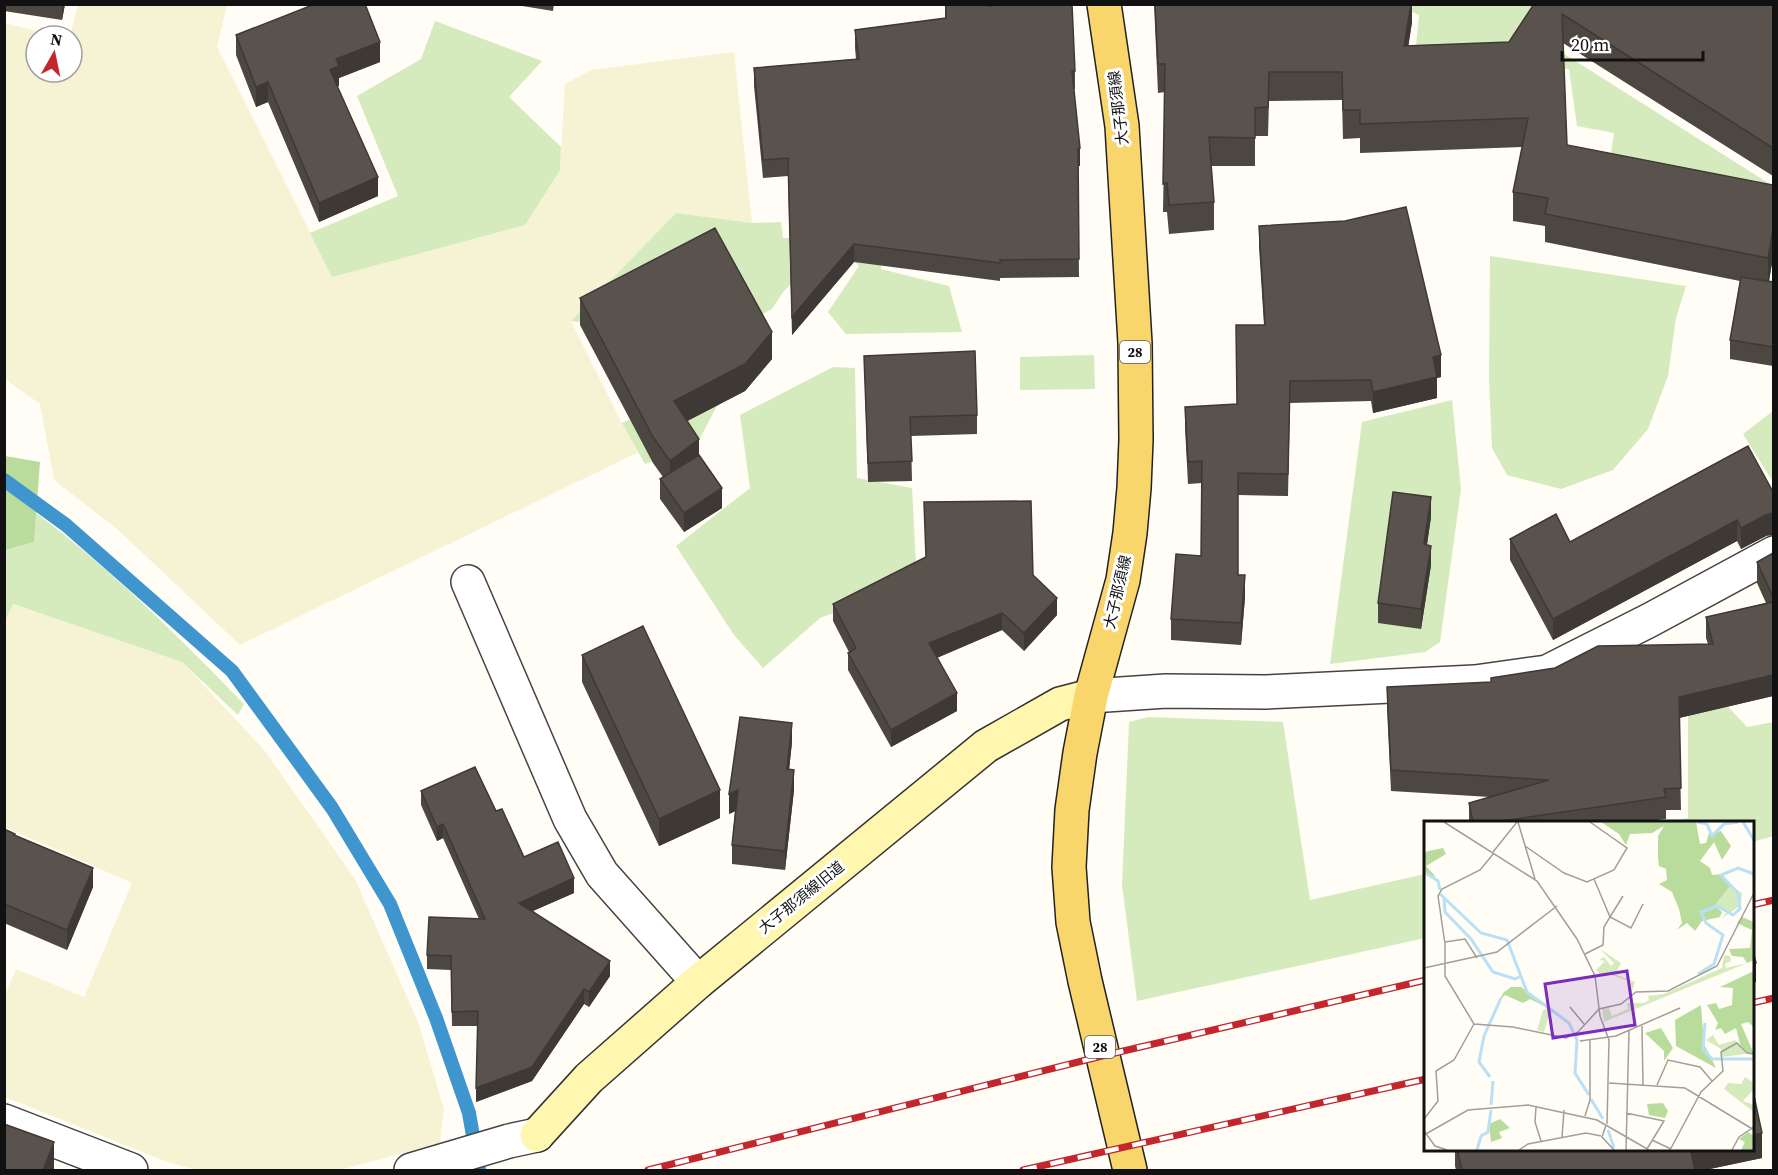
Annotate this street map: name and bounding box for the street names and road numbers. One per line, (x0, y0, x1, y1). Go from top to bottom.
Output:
street label: 大子那須線 (1103, 69, 1133, 147)
road number: 28 (1120, 341, 1150, 363)
street label: 大子那須線 (1098, 553, 1136, 631)
street label: 大子那須線旧道 (754, 856, 848, 938)
road number: 28 (1085, 1036, 1115, 1058)

